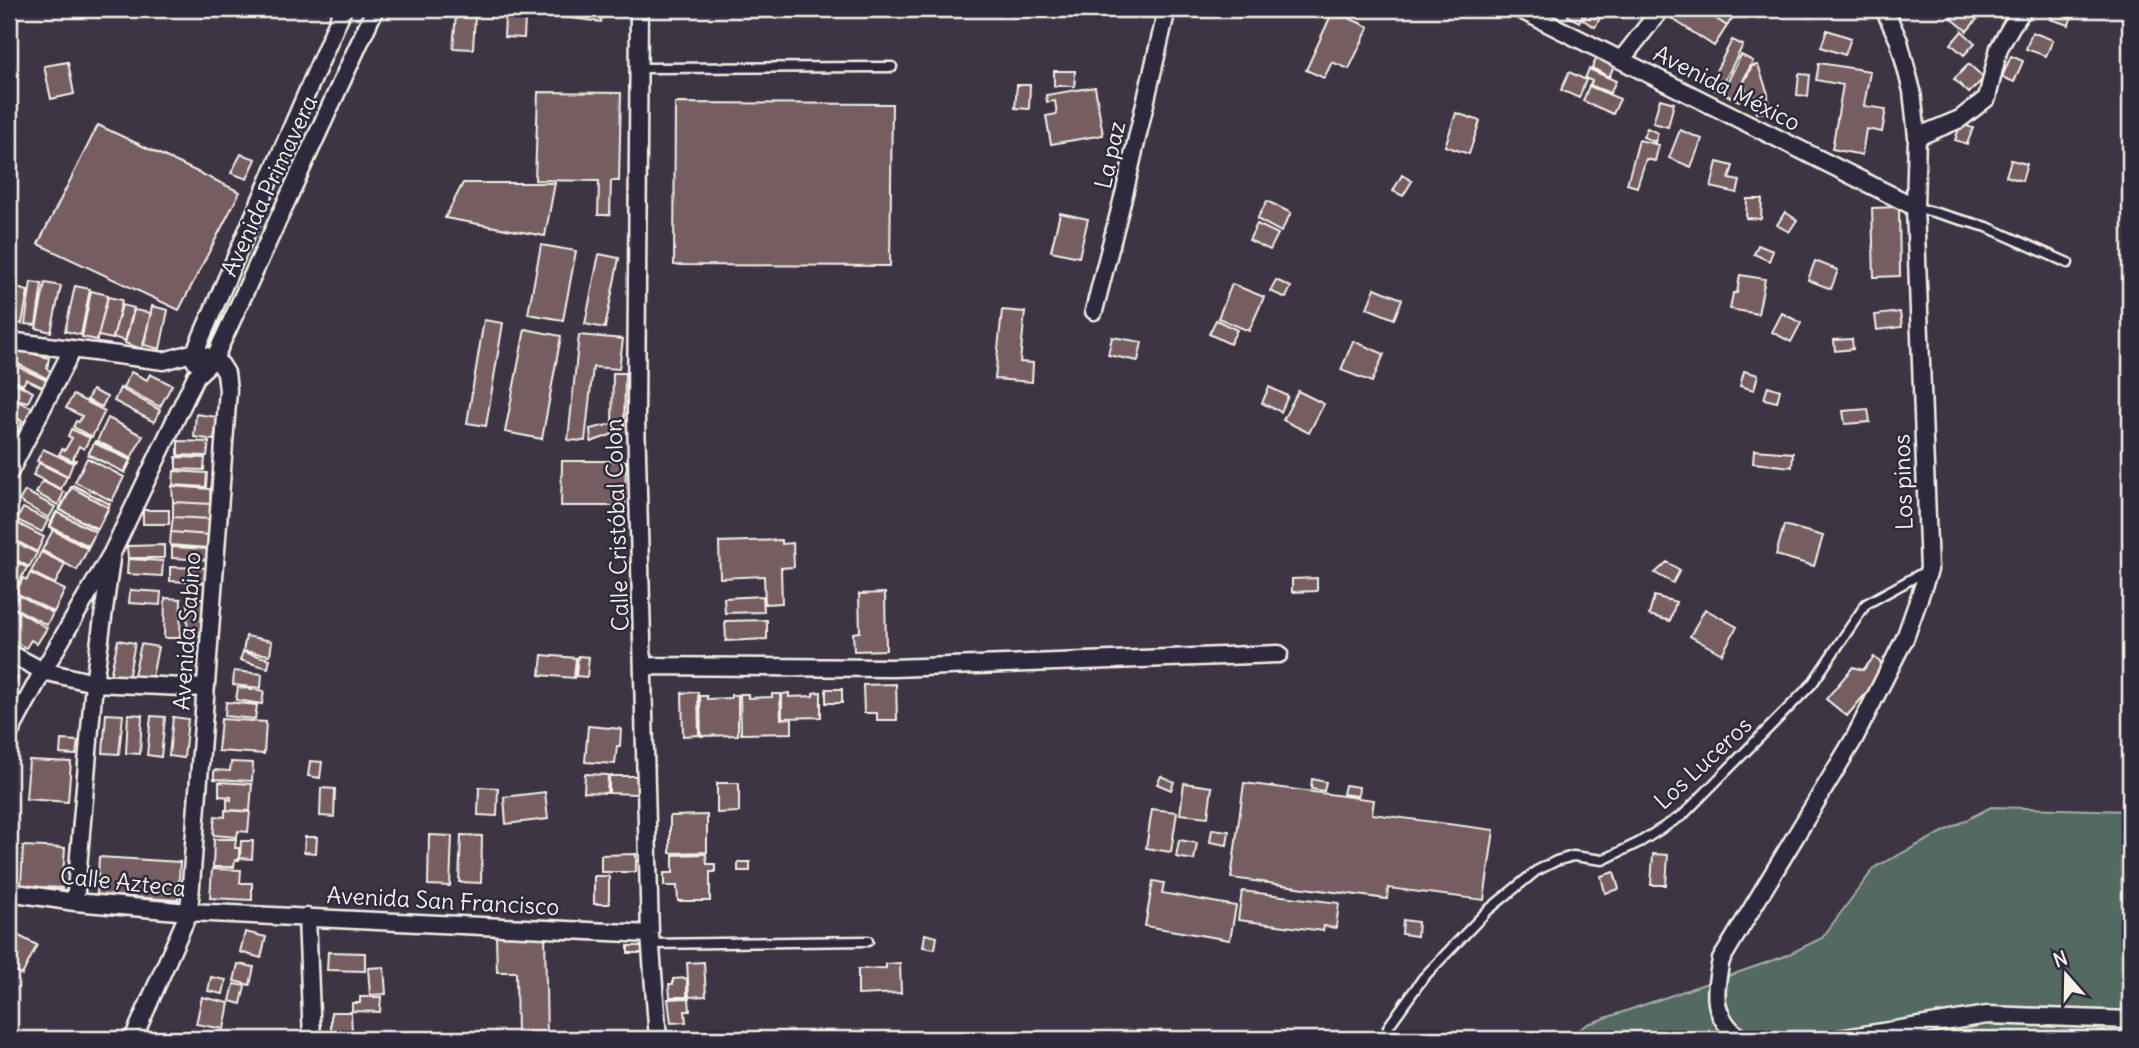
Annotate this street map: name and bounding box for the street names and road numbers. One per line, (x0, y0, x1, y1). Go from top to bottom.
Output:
street label: Avenida México (1649, 38, 1805, 137)
street label: Avenida Primavera (214, 91, 323, 281)
street label: La paz (1088, 118, 1131, 191)
street label: Calle Cristóbal Colon (598, 418, 635, 632)
street label: Los pinos (1886, 434, 1919, 531)
street label: Avenida Sabino (166, 551, 207, 711)
street label: Los Luceros (1648, 710, 1757, 815)
street label: Calle Azteca (59, 860, 188, 903)
street label: Avenida San Francisco (326, 880, 560, 921)

